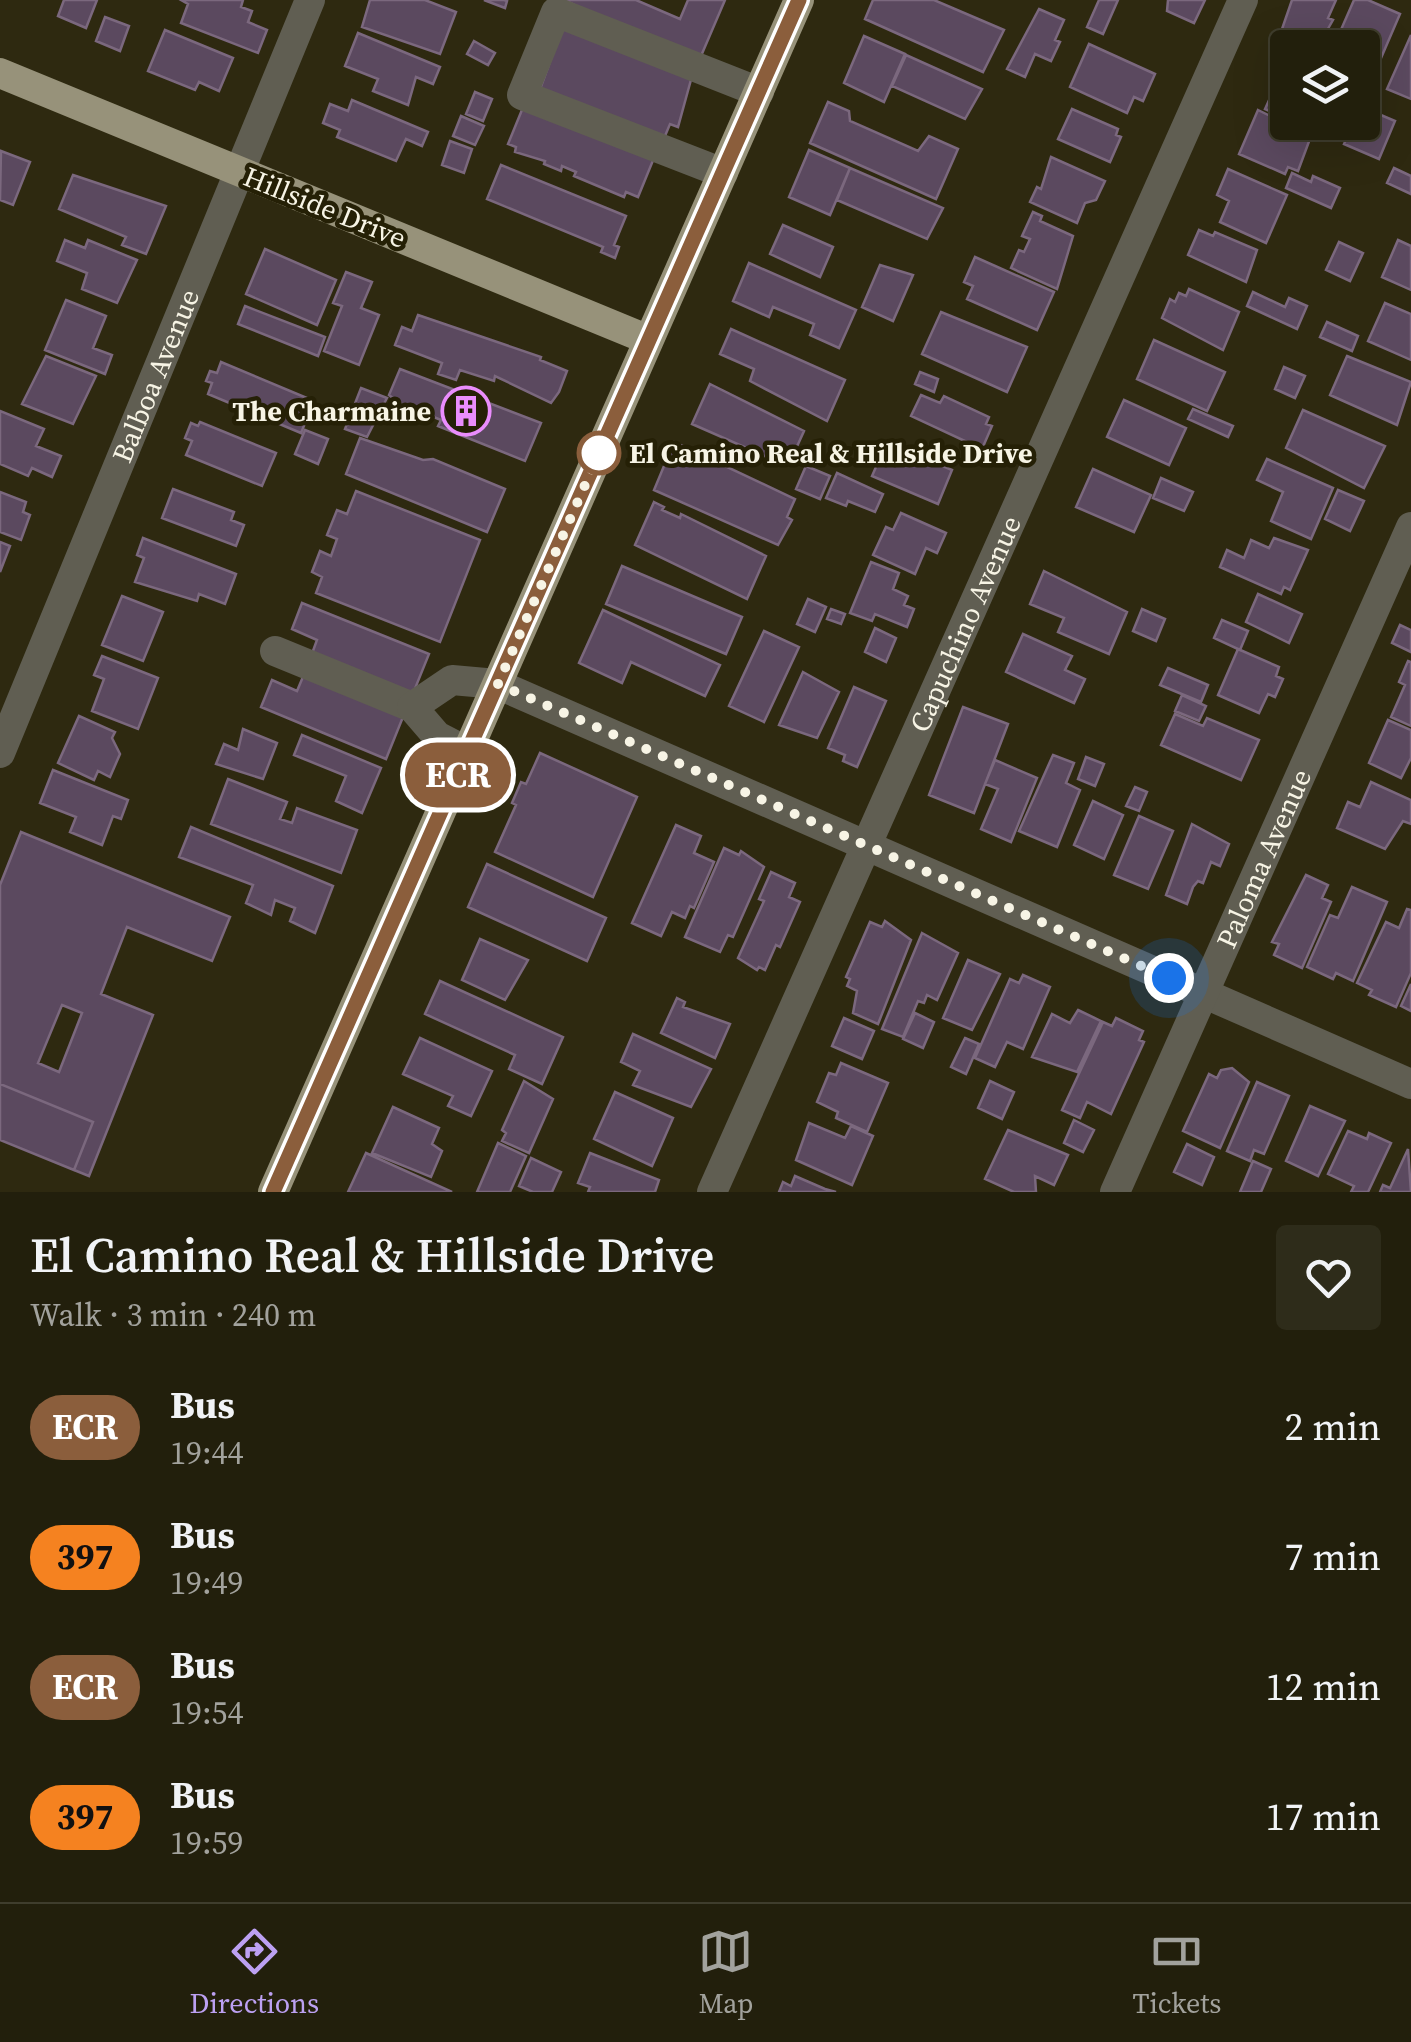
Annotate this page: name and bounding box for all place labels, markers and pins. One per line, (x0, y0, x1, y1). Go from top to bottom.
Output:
building icon: The Charmaine (440, 385, 492, 437)
place label: The Charmaine (232, 392, 431, 430)
marker: El Camino Real & Hillside Drive (578, 432, 620, 474)
place label: El Camino Real & Hillside Drive (629, 434, 1033, 472)

